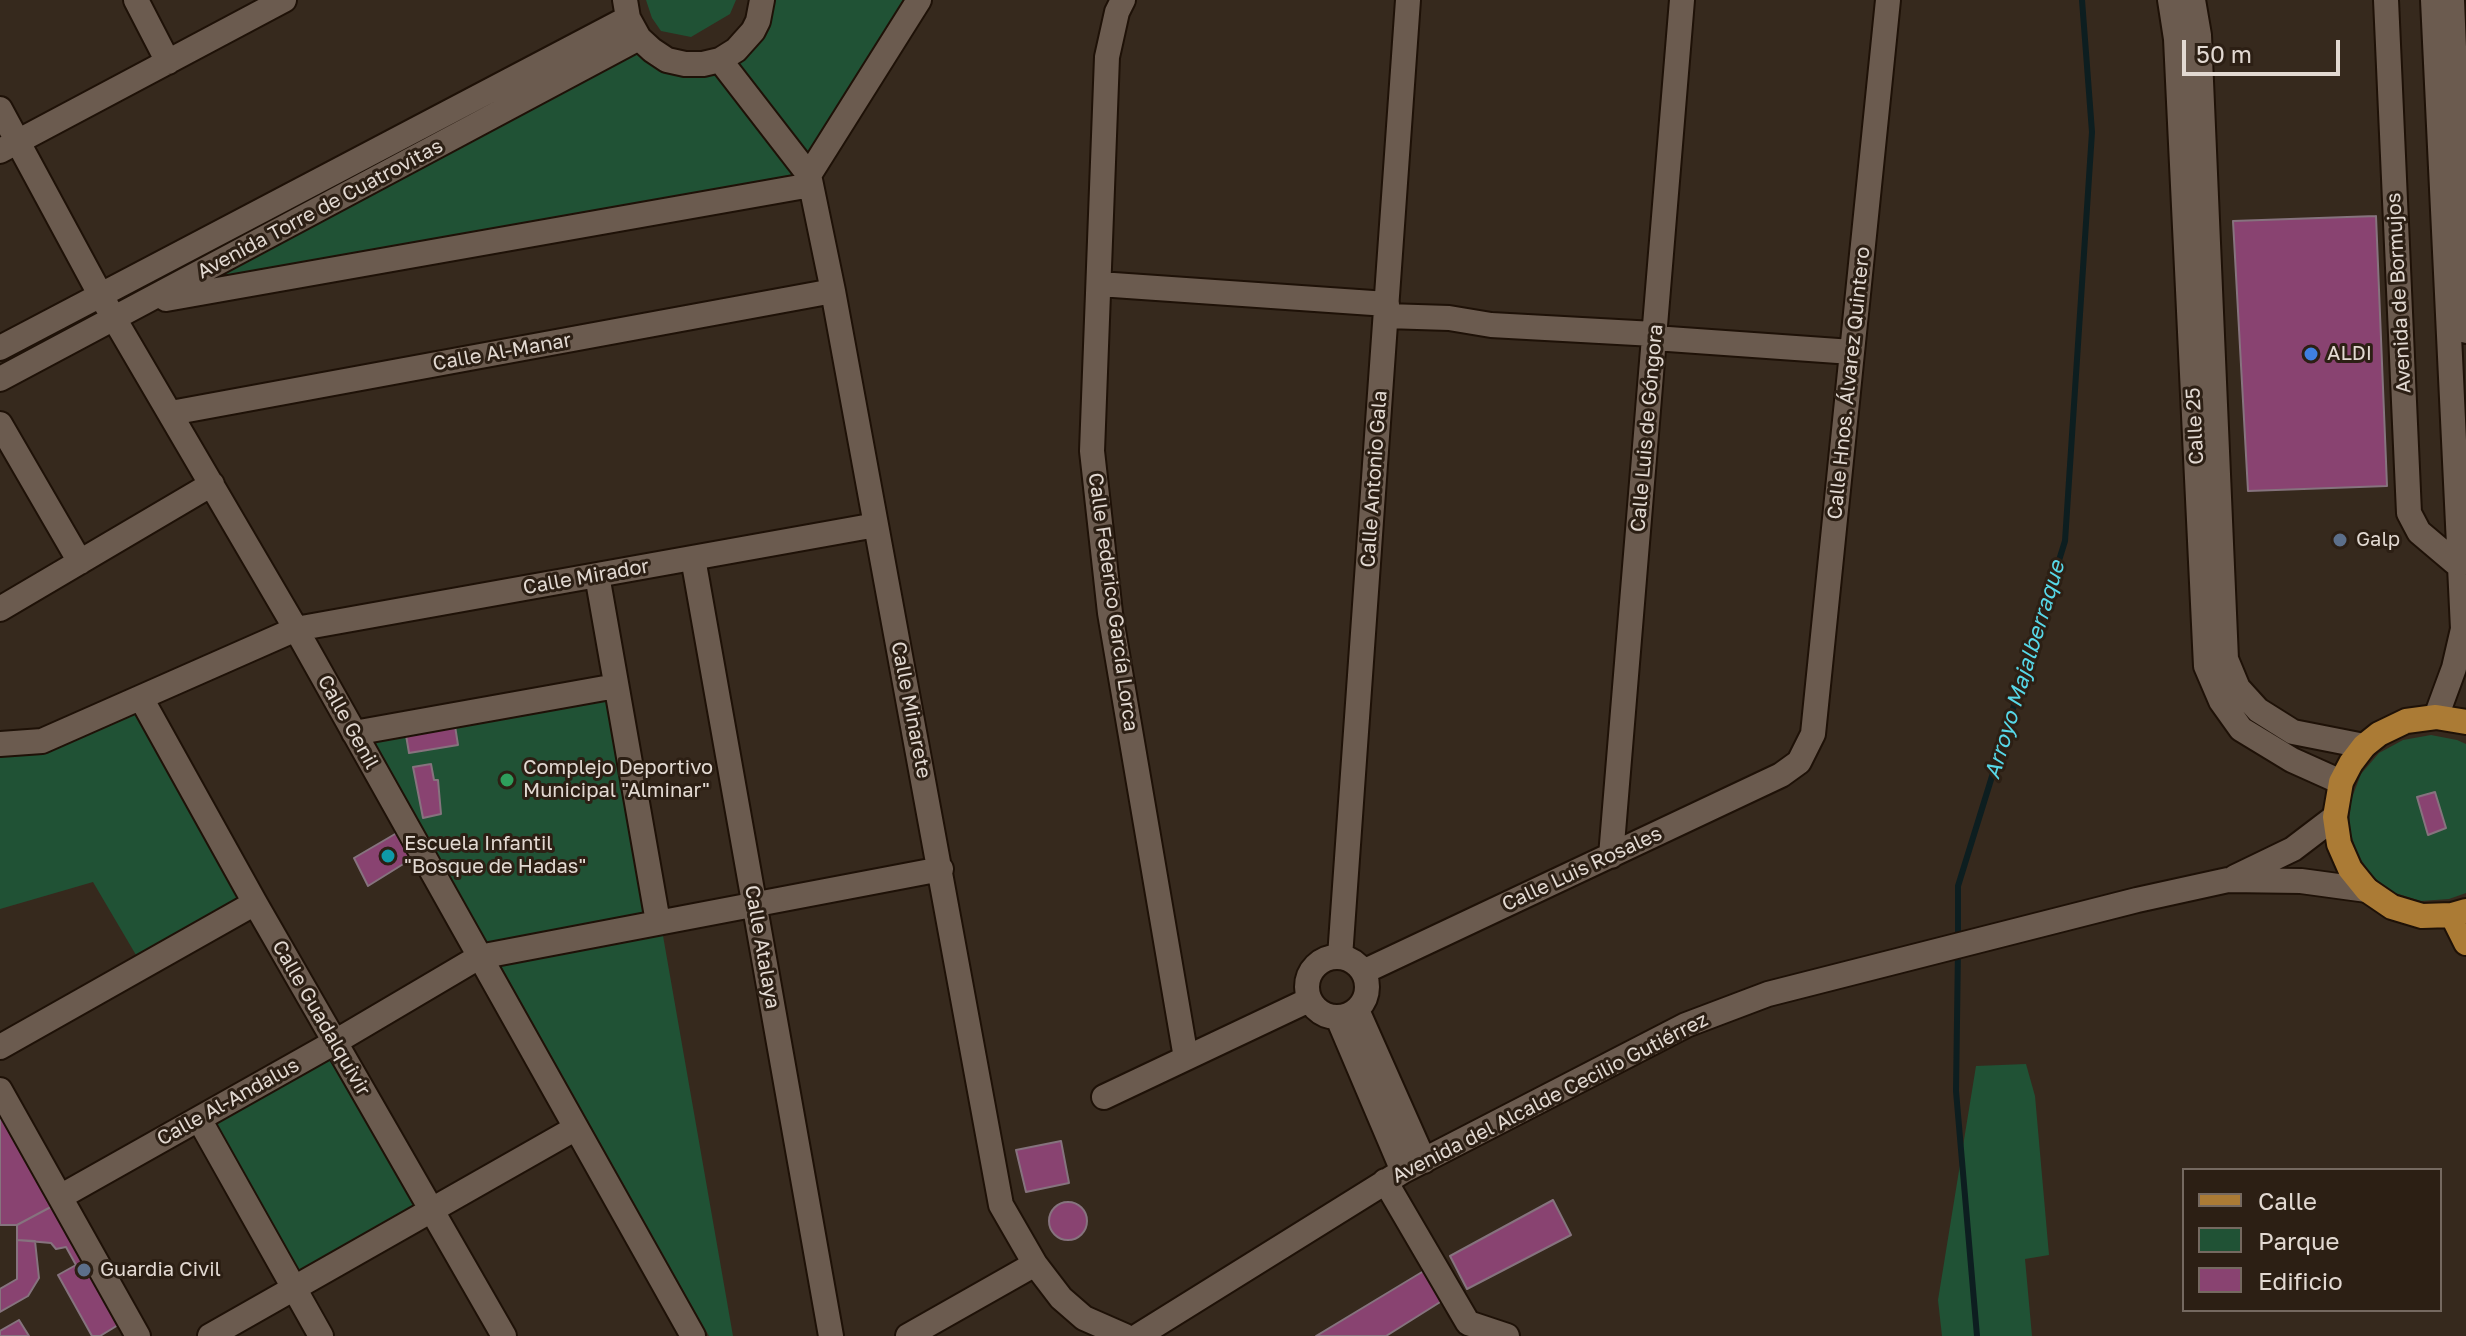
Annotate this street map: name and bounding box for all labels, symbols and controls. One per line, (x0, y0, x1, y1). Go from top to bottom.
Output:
scale bar (2186, 24, 2344, 74)
text: 50 m (2196, 39, 2252, 68)
street label: Avenida Torre de Cuatrovitas (193, 134, 447, 284)
street label: Avenida de Bormujos (2382, 192, 2416, 394)
street label: Calle Hnos. Álvarez Quintero (1823, 245, 1875, 521)
street label: Calle Luis de Góngora (1626, 323, 1668, 533)
street label: Calle Al-Manar (431, 328, 573, 376)
place label: ALDI (2327, 342, 2372, 366)
marker: ALDI (2302, 345, 2320, 363)
street label: Calle 25 (2181, 387, 2209, 465)
street label: Calle Antonio Gala (1356, 390, 1392, 568)
street label: Calle Federico García Lorca (1083, 471, 1143, 733)
place label: Galp (2356, 528, 2400, 552)
marker: Galp (2331, 531, 2349, 549)
street label: Calle Mirador (521, 554, 651, 600)
water label: Arroyo Majalberraque (1979, 558, 2071, 782)
street label: Calle Minarete (886, 639, 936, 781)
street label: Calle Genil (312, 671, 384, 773)
place label: Complejo Deportivo Municipal "Alminar" (523, 756, 713, 803)
marker: Complejo Deportivo Municipal "Alminar" (498, 771, 516, 789)
street label: Calle Luis Rosales (1498, 821, 1666, 917)
place label: Escuela Infantil "Bosque de Hadas" (404, 832, 586, 879)
marker: Escuela Infantil "Bosque de Hadas" (379, 847, 397, 865)
street label: Calle Atalaya (739, 883, 785, 1011)
street label: Calle Guadalquivir (267, 936, 375, 1100)
street label: Avenida del Alcalde Cecilio Gutiérrez (1388, 1008, 1712, 1188)
street label: Calle Al-Andalus (153, 1053, 303, 1151)
legend (2182, 1168, 2442, 1312)
text: Calle (2258, 1186, 2317, 1215)
text: Parque (2258, 1226, 2339, 1255)
place label: Guardia Civil (100, 1258, 221, 1282)
marker: Guardia Civil (75, 1261, 93, 1279)
text: Edificio (2258, 1266, 2343, 1295)

